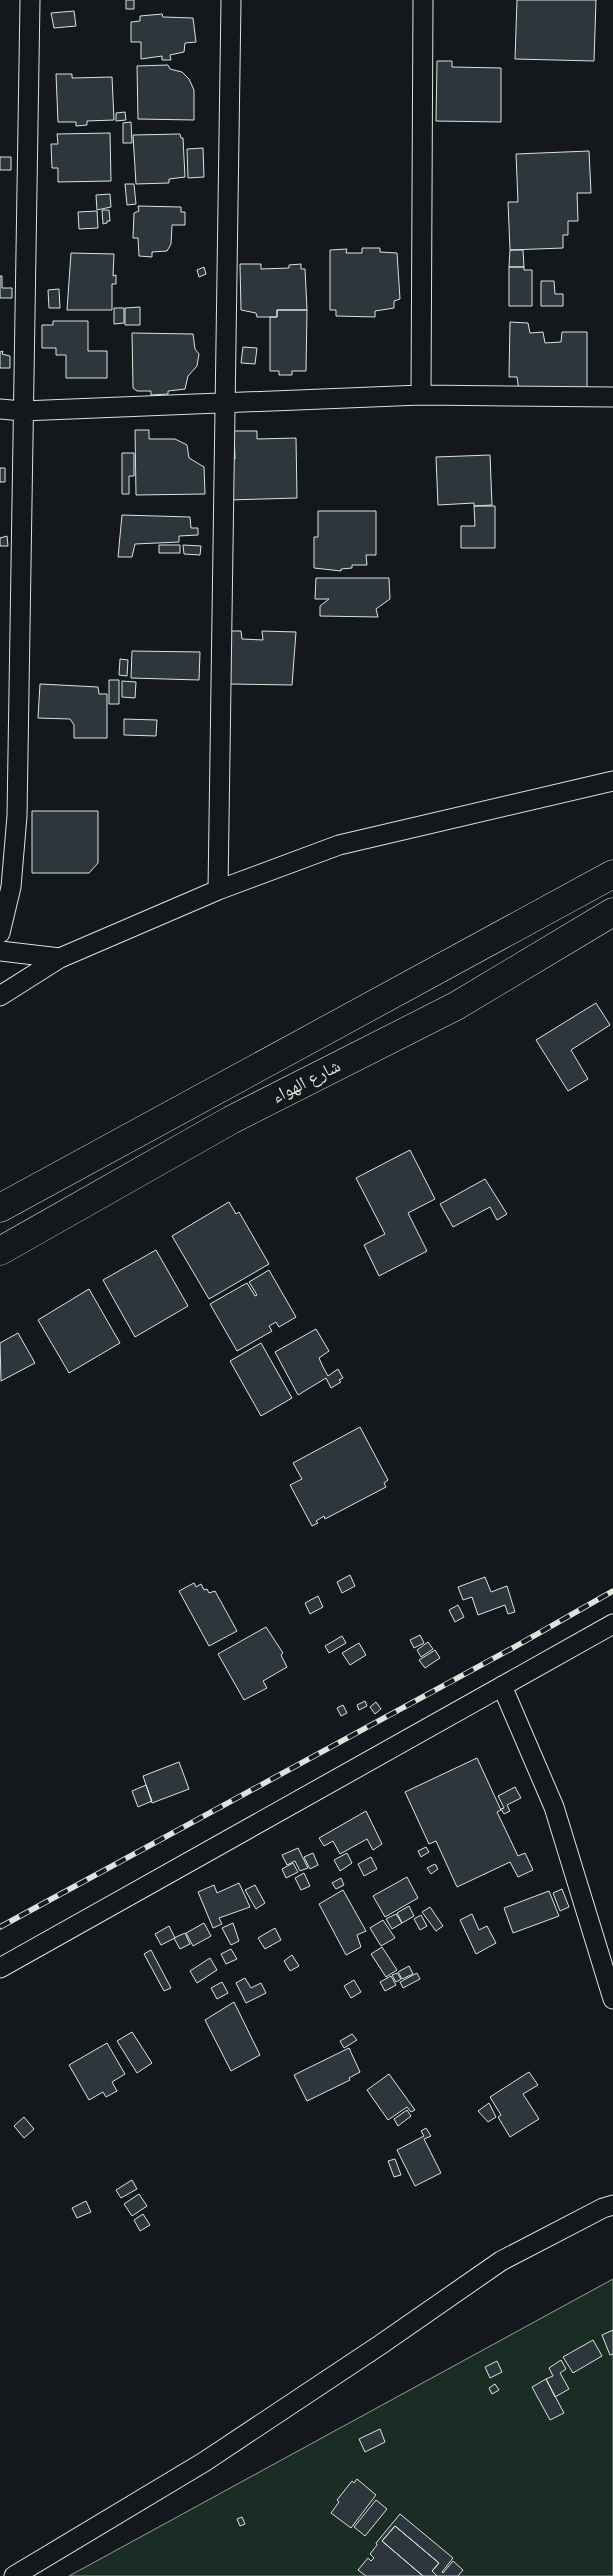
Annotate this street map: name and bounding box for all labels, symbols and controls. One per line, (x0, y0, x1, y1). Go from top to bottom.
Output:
street label: شارع الهواء (268, 1054, 344, 1108)

